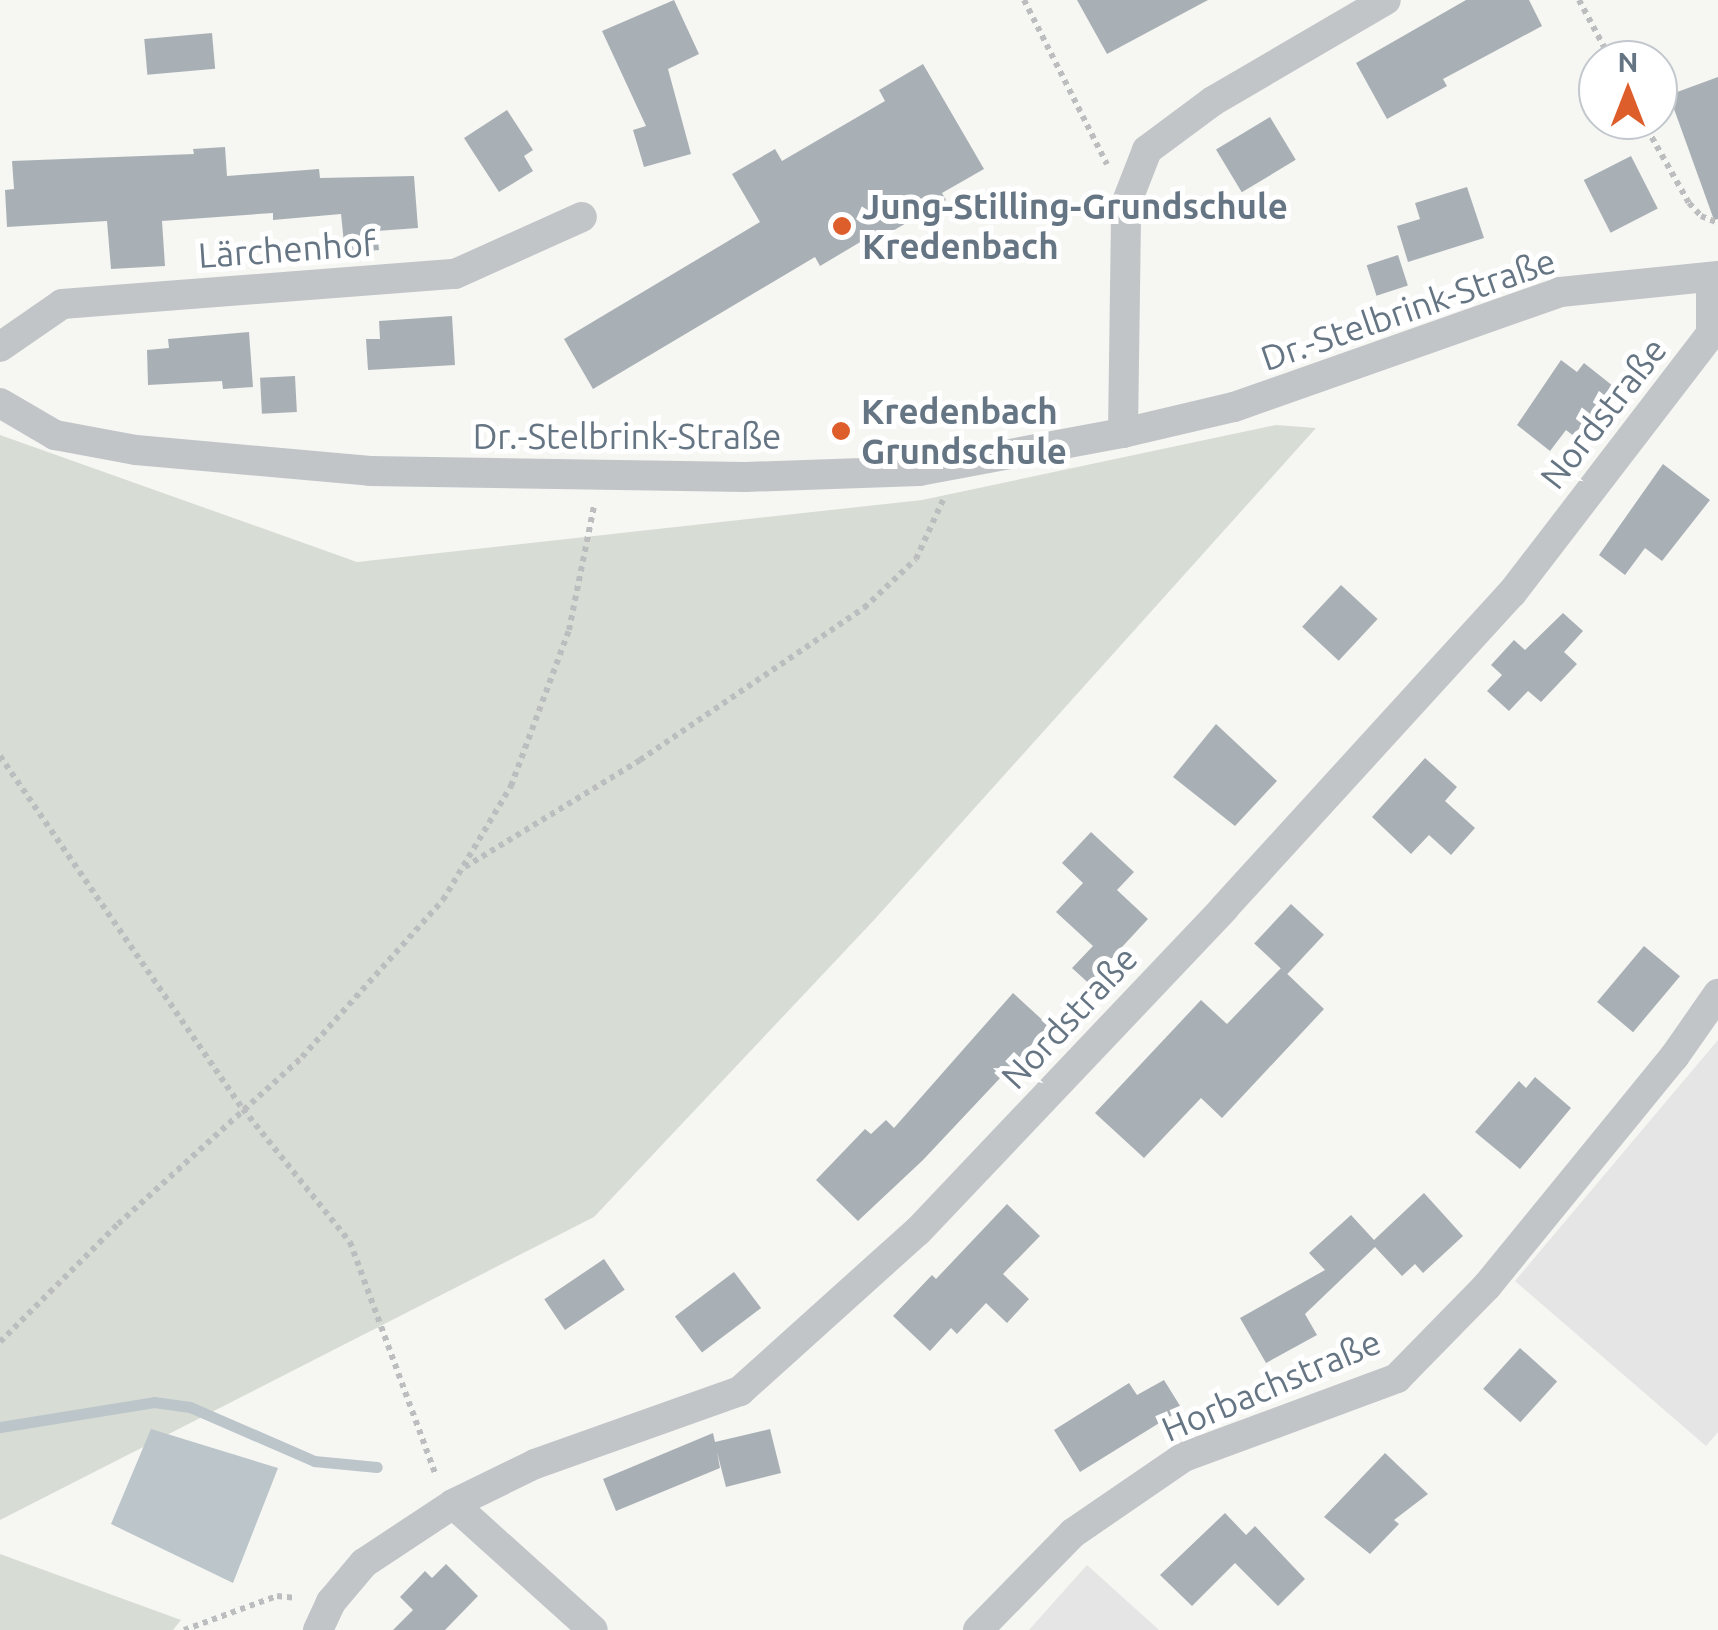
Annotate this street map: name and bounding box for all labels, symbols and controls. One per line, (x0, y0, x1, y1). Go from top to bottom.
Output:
north arrow (1578, 40, 1678, 140)
text: N (1618, 46, 1638, 77)
place label: Jung-Stilling-Grundschule Kredenbach (862, 185, 1288, 267)
marker: Jung-Stilling-Grundschule Kredenbach (831, 215, 853, 237)
street label: Lärchenhof (197, 222, 377, 276)
street label: Dr.-Stelbrink-Straße (1255, 239, 1561, 379)
street label: Nordstraße (1531, 329, 1675, 497)
place label: Kredenbach Grundschule (861, 390, 1067, 472)
street label: Dr.-Stelbrink-Straße (473, 415, 781, 457)
marker: Kredenbach Grundschule (830, 420, 852, 442)
street label: Nordstraße (992, 937, 1146, 1097)
street label: Horbachstraße (1155, 1320, 1387, 1450)

